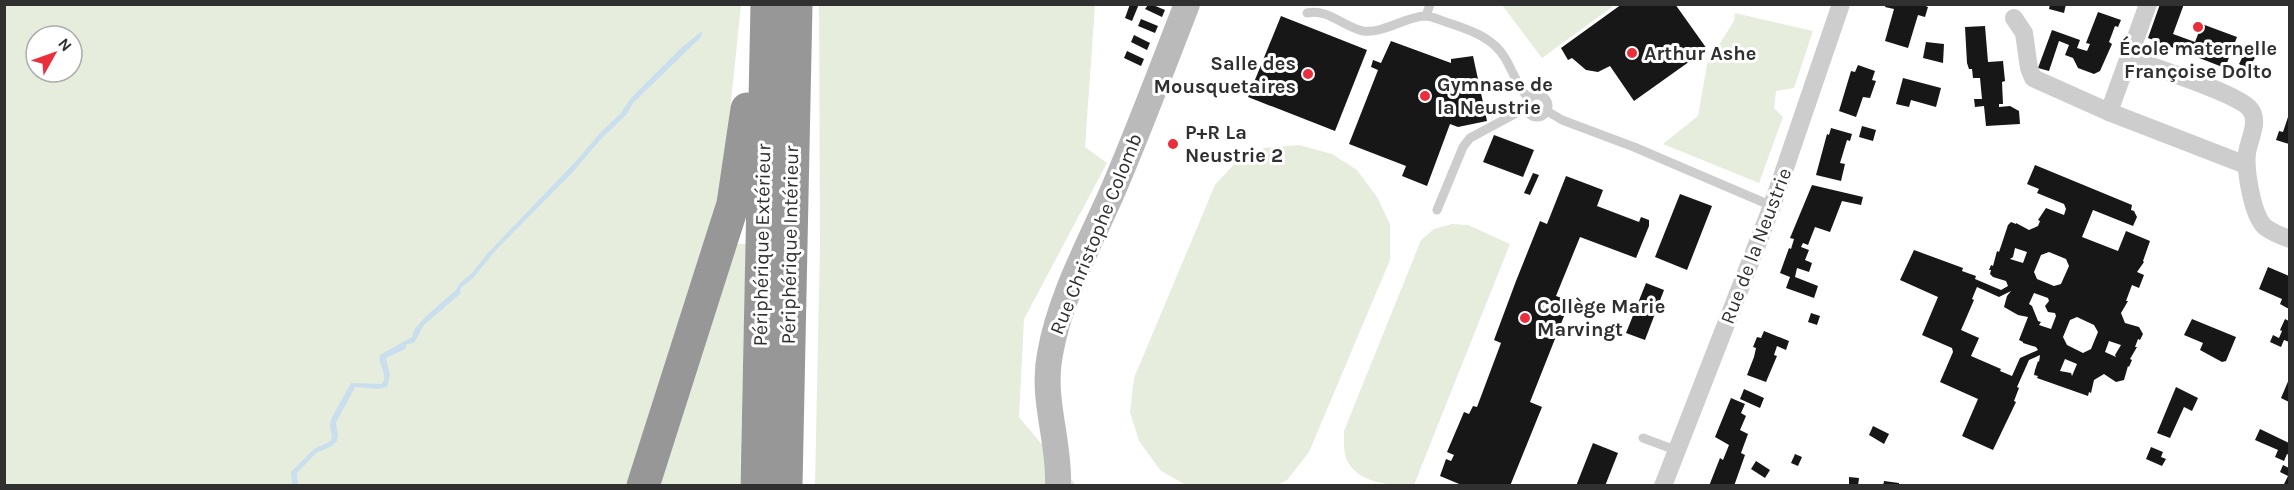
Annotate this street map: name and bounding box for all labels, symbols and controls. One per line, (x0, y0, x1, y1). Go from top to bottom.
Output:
marker: École maternelle Françoise Dolto (2191, 20, 2205, 34)
north arrow (24, 24, 84, 84)
text: N (54, 34, 76, 55)
place label: École maternelle Françoise Dolto (2119, 35, 2277, 83)
place label: Arthur Ashe (1644, 42, 1756, 65)
marker: Arthur Ashe (1625, 46, 1639, 60)
place label: Salle des Mousquetaires (1154, 52, 1296, 98)
marker: Salle des Mousquetaires (1301, 67, 1315, 81)
place label: Gymnase de la Neustrie (1437, 73, 1553, 119)
marker: Gymnase de la Neustrie (1418, 89, 1432, 103)
place label: P+R La Neustrie 2 (1185, 121, 1283, 167)
street label: Rue Christophe Colomb (1045, 130, 1147, 338)
marker: P+R La Neustrie 2 (1166, 137, 1180, 151)
street label: Périphérique Extérieur (749, 143, 775, 347)
street label: Périphérique Intérieur (777, 145, 803, 345)
street label: Rue de la Neustrie (1716, 165, 1796, 327)
place label: Collège Marie Marvingt (1537, 295, 1665, 341)
marker: Collège Marie Marvingt (1518, 311, 1532, 325)

